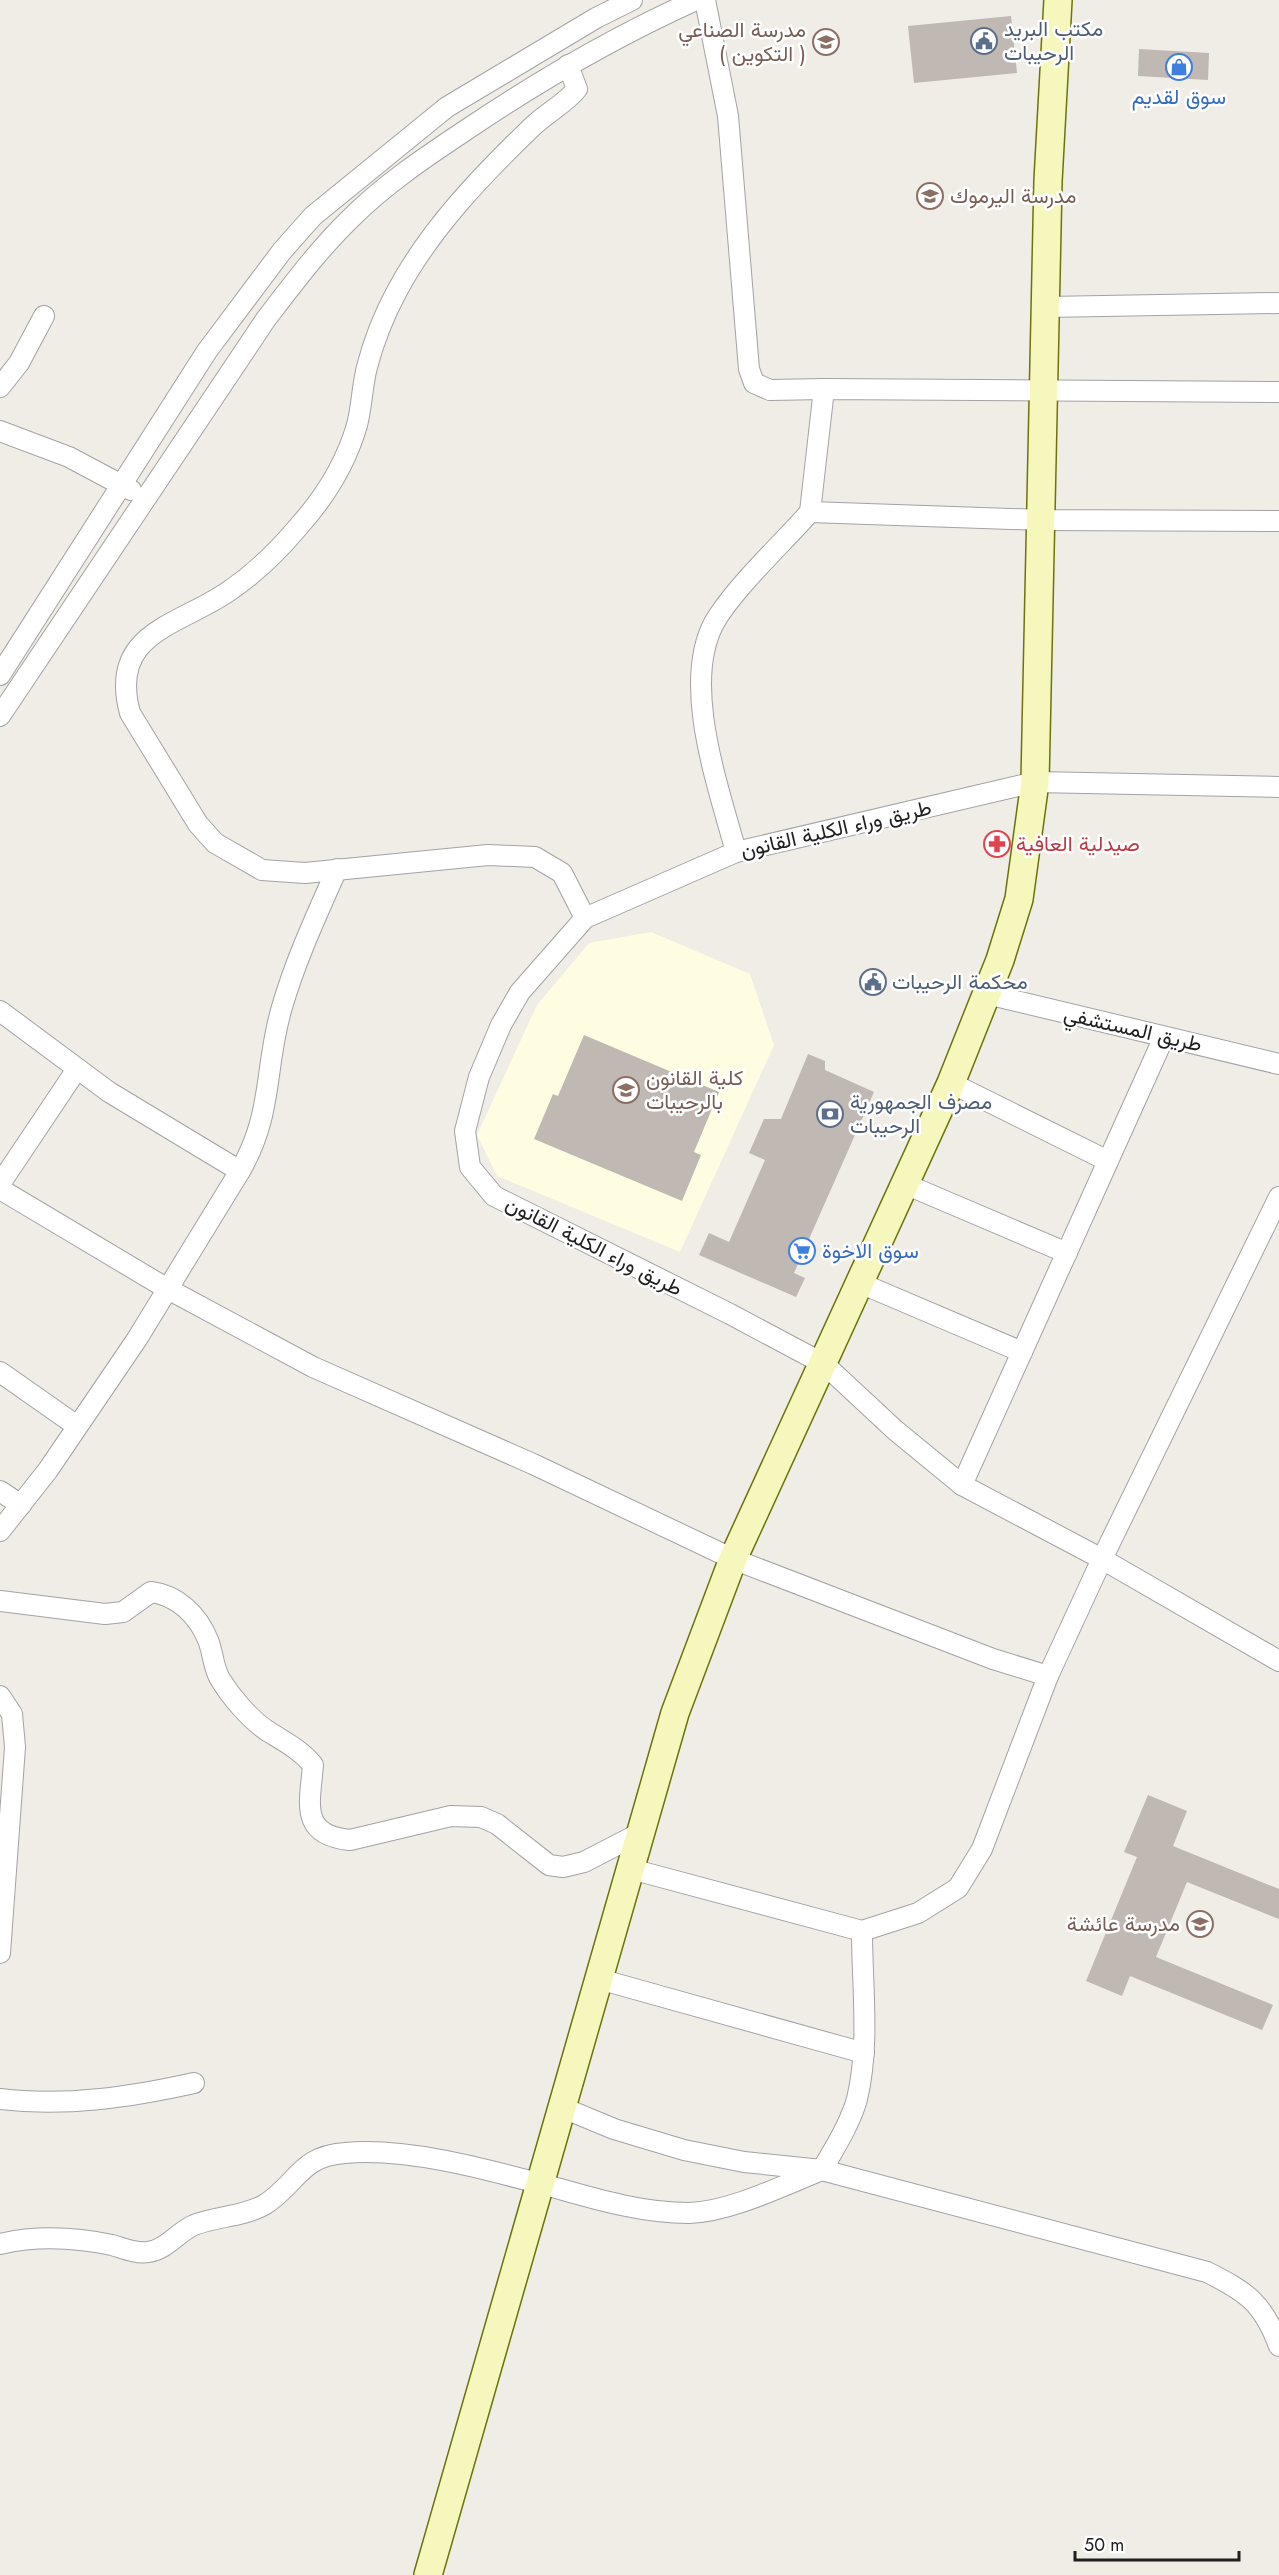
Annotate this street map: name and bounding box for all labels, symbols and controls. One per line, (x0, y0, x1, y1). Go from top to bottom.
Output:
place label: مكتب البريد الرحيبات (1004, 14, 1103, 68)
place label: مدرسة الصناعي ( التكوين ) (678, 15, 806, 69)
public building icon: مكتب البريد الرحيبات (969, 26, 999, 56)
school or university icon: مدرسة الصناعي ( التكوين ) (811, 27, 841, 57)
shop icon: سوق لقديم (1164, 52, 1194, 82)
place label: سوق لقديم (1132, 82, 1226, 112)
school or university icon: مدرسة اليرموك (915, 181, 945, 211)
place label: مدرسة اليرموك (950, 181, 1076, 211)
street label: طريق وراء الكلية القانون (738, 792, 934, 866)
pharmacy icon: صيدلية العافية (982, 829, 1012, 859)
place label: صيدلية العافية (1016, 829, 1140, 859)
public building icon: محكمة الرحيبات (858, 967, 888, 997)
place label: محكمة الرحيبات (892, 967, 1028, 997)
street label: طريق المستشفي (1061, 999, 1205, 1061)
place label: كلية القانون بالرحيبات (646, 1063, 743, 1117)
school or university icon: كلية القانون بالرحيبات (611, 1075, 641, 1105)
place label: مصرف الجمهورية الرحيبات (850, 1087, 992, 1141)
bank icon: مصرف الجمهورية الرحيبات (815, 1099, 845, 1129)
street label: طريق وراء الكلية القانون (500, 1188, 688, 1304)
supermarket icon: سوق الاخوة (787, 1236, 817, 1266)
place label: سوق الاخوة (822, 1236, 919, 1266)
place label: مدرسة عائشة (1067, 1909, 1180, 1939)
school or university icon: مدرسة عائشة (1185, 1909, 1215, 1939)
scale bar (1075, 2524, 1238, 2562)
text: 50 m (1084, 2532, 1124, 2558)

